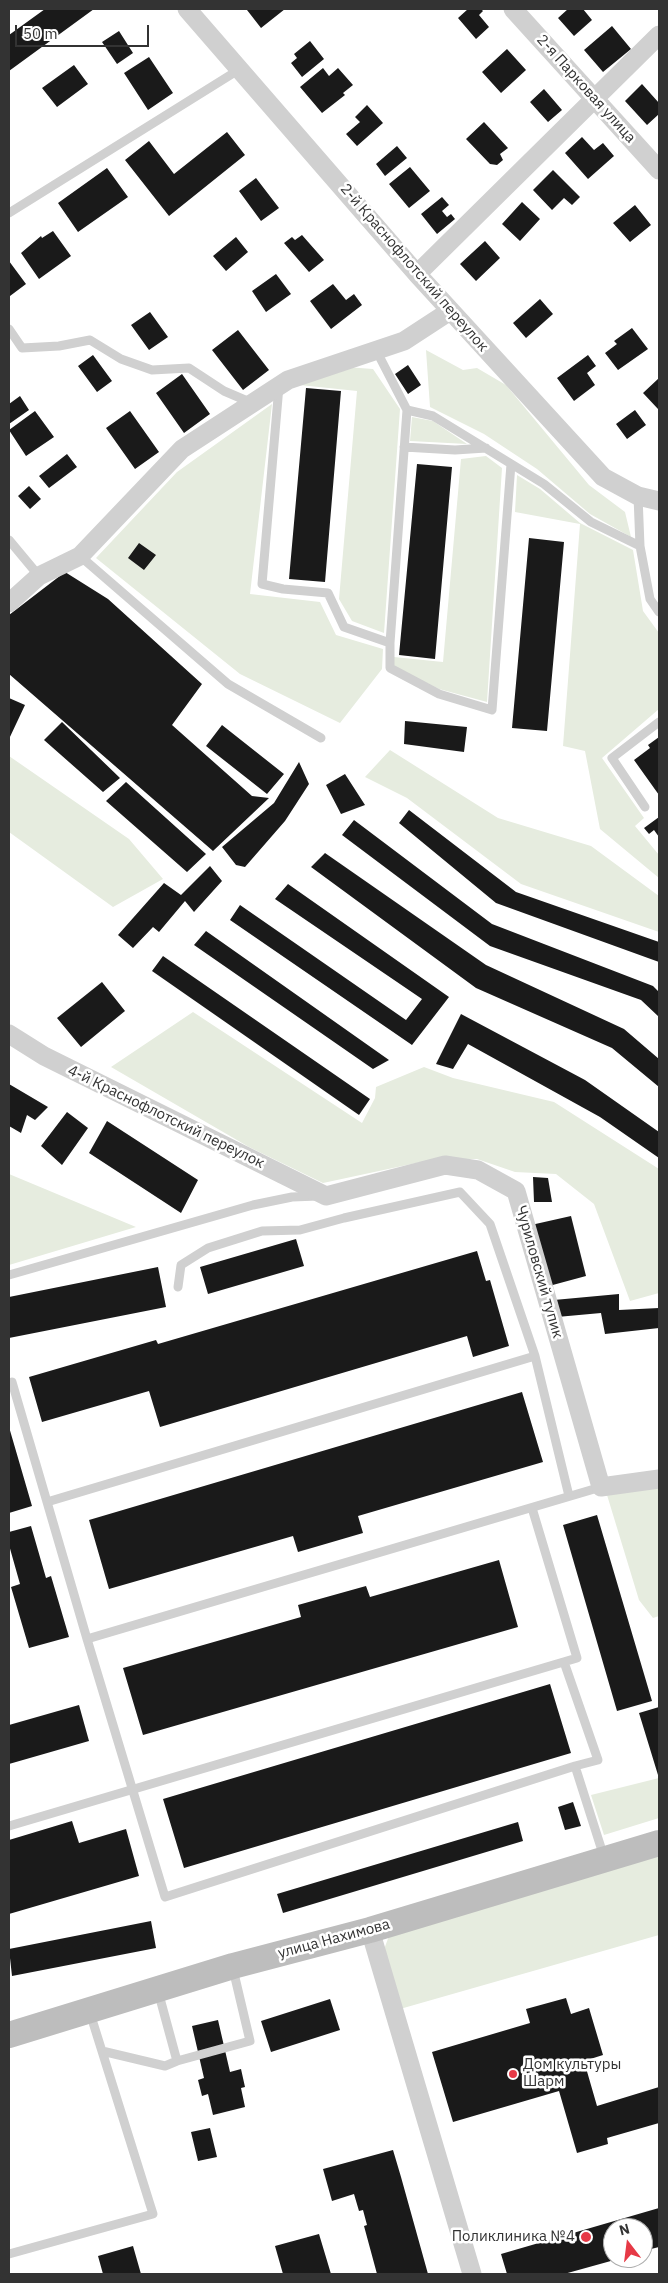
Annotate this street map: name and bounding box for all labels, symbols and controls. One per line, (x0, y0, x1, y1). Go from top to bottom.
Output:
scale bar (18, 15, 151, 47)
text: 50 m (23, 24, 58, 43)
street label: 2-я Парковая улица (533, 31, 639, 147)
street label: 2-й Краснофлотский переулок (336, 180, 492, 356)
street label: 4-й Краснофлотский переулок (65, 1061, 267, 1173)
street label: Чуриловский тупик (511, 1204, 567, 1340)
street label: улица Нахимова (276, 1915, 392, 1963)
place label: Дом культуры Шарм (523, 2056, 621, 2091)
marker: Дом культуры Шарм (507, 2068, 519, 2080)
north arrow (603, 2218, 653, 2268)
text: N (617, 2219, 632, 2239)
place label: Поликлиника №4 (452, 2228, 575, 2246)
marker: Поликлиника №4 (579, 2230, 593, 2244)

